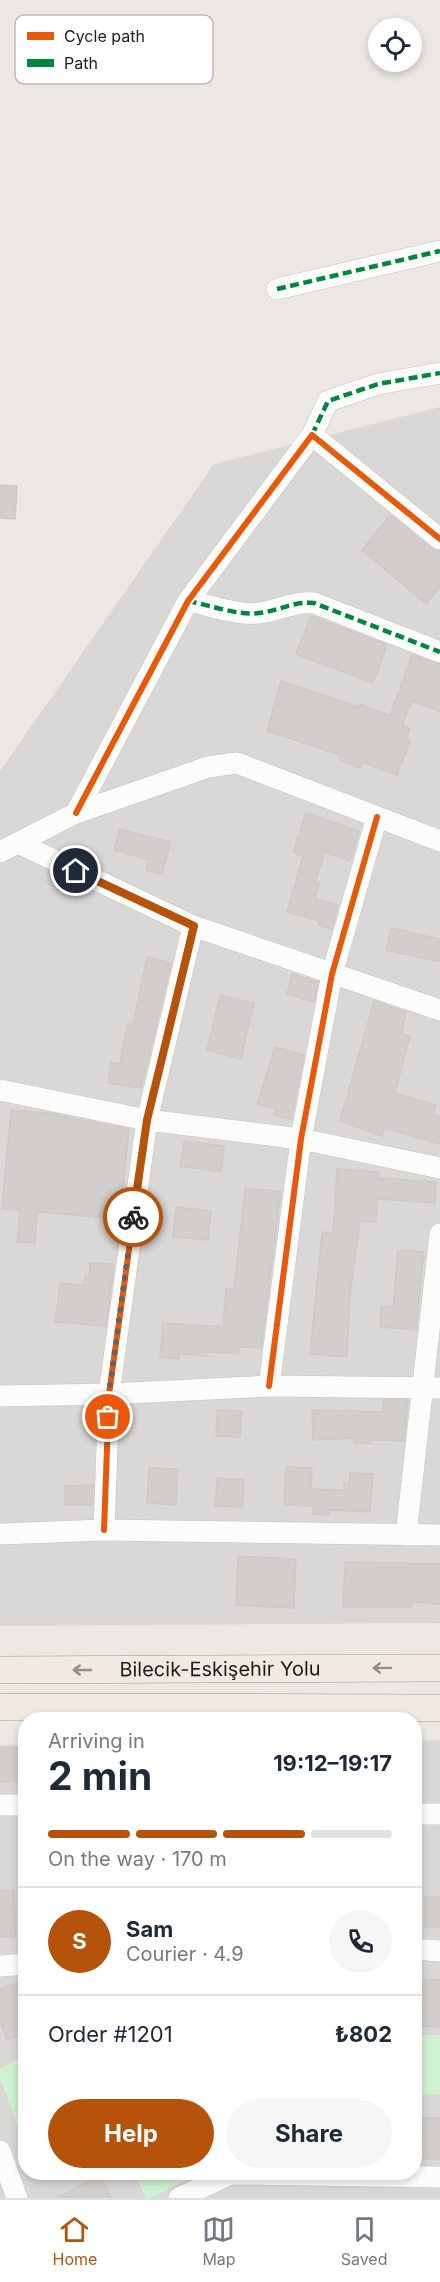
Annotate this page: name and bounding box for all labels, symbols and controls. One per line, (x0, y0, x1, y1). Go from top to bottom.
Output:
legend (15, 15, 213, 84)
map controls (368, 18, 422, 72)
button: locate (368, 18, 422, 72)
text: Cycle path (64, 26, 145, 46)
text: Path (64, 53, 98, 73)
pin (50, 845, 101, 896)
icon: home (59, 854, 92, 887)
courier (103, 1187, 163, 1247)
icon: bike (117, 1201, 150, 1234)
pin (82, 1391, 133, 1442)
icon: bag (91, 1400, 124, 1433)
street label: Bilecik-Eskişehir Yolu (119, 1657, 321, 1681)
one-way arrow (372, 1662, 392, 1674)
one-way arrow (72, 1664, 92, 1676)
text: Arriving in (48, 1729, 145, 1753)
text: 19:12–19:17 (273, 1750, 392, 1776)
text: 2 min (48, 1752, 152, 1799)
text: On the way · 170 m (48, 1847, 227, 1871)
button: phone (329, 1910, 392, 1973)
text: Sam (126, 1916, 173, 1942)
text: S (72, 1928, 87, 1954)
text: Courier · 4.9 (126, 1942, 244, 1966)
text: Order #1201 (48, 2021, 173, 2047)
text: ₺802 (335, 2021, 392, 2047)
button: Help (48, 2099, 214, 2168)
button: Share (226, 2099, 392, 2168)
tab: Home (53, 2213, 97, 2269)
tab: Map (202, 2213, 236, 2269)
tab: Saved (341, 2213, 387, 2269)

